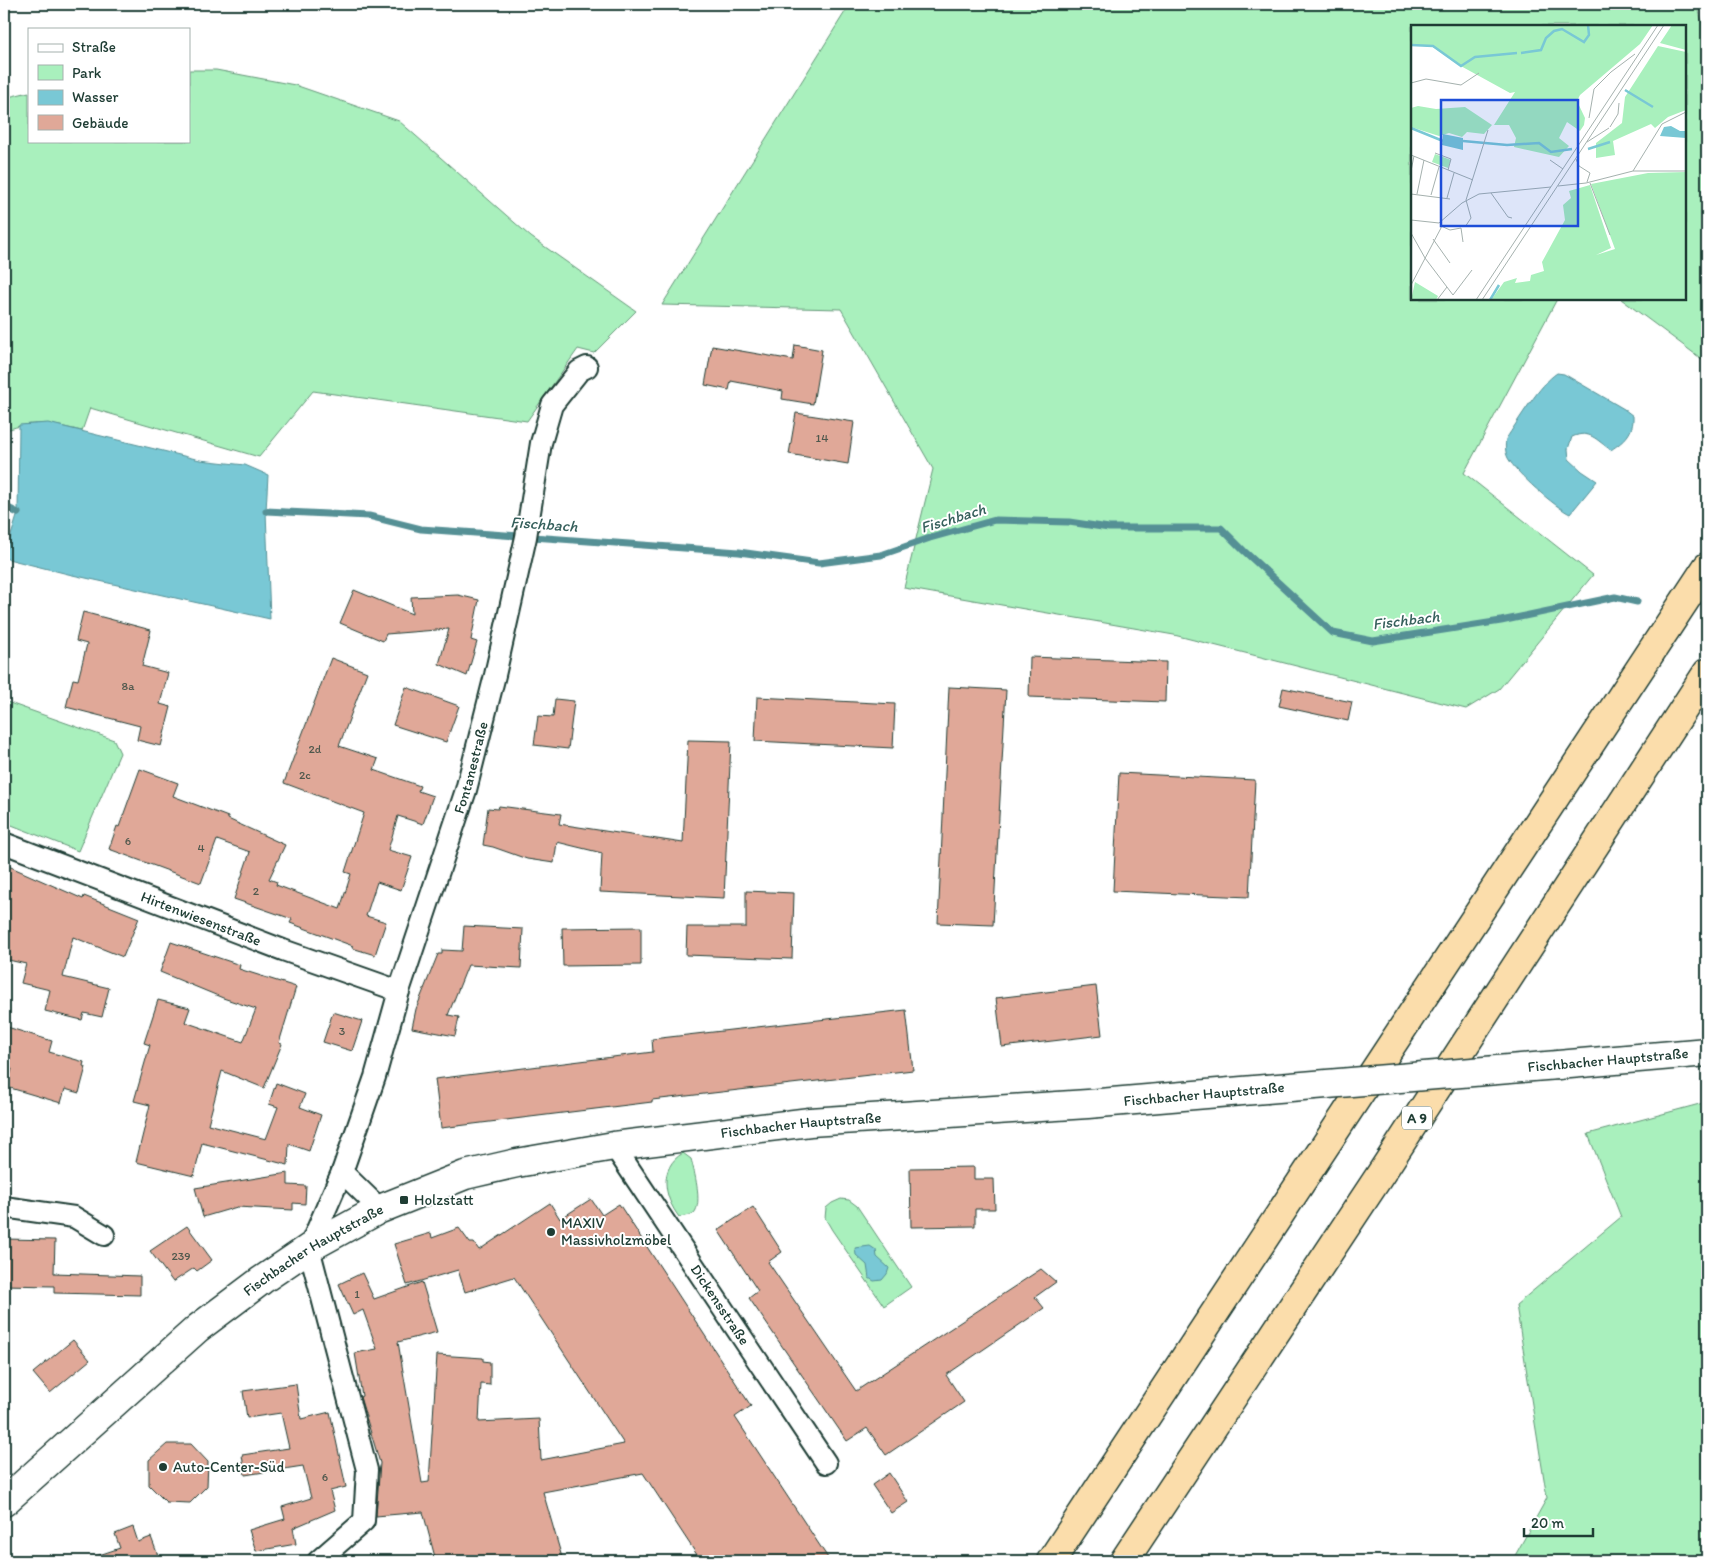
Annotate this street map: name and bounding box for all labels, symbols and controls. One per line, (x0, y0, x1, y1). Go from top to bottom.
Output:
inset map (1411, 25, 1686, 300)
legend (28, 28, 190, 142)
text: Straße (72, 38, 116, 56)
text: Park (72, 64, 102, 82)
text: Wasser (72, 88, 119, 106)
text: Gebäude (72, 114, 129, 132)
house number: 14 (816, 431, 828, 445)
water label: Fischbach (918, 499, 988, 537)
water label: Fischbach (510, 512, 579, 536)
water label: Fischbach (1371, 606, 1441, 634)
house number: 8a (122, 679, 135, 693)
street label: Fontanestraße (450, 720, 492, 816)
house number: 2d (309, 742, 322, 756)
house number: 2c (299, 768, 311, 782)
house number: 6 (125, 834, 131, 848)
house number: 4 (197, 841, 205, 855)
house number: 2 (253, 884, 260, 898)
street label: Hirtenwiesenstraße (138, 887, 264, 950)
house number: 3 (339, 1024, 346, 1038)
street label: Fischbacher Hauptstraße (1527, 1044, 1689, 1076)
street label: Fischbacher Hauptstraße (1123, 1078, 1285, 1110)
road number: A 9 (1402, 1106, 1432, 1130)
street label: Fischbacher Hauptstraße (719, 1108, 882, 1142)
place label: Holzstatt (414, 1191, 474, 1209)
marker: Holzstatt (398, 1194, 410, 1206)
street label: Fischbacher Hauptstraße (239, 1200, 386, 1300)
place label: MAXIV Massivholzmöbel (561, 1214, 672, 1249)
marker: MAXIV Massivholzmöbel (545, 1226, 557, 1238)
house number: 239 (171, 1249, 191, 1263)
street label: Dickensstraße (687, 1261, 754, 1349)
house number: 1 (354, 1287, 360, 1301)
place label: Auto-Center-Süd (173, 1458, 284, 1476)
marker: Auto-Center-Süd (157, 1461, 169, 1473)
house number: 6 (322, 1470, 328, 1484)
scale bar (1524, 1505, 1592, 1537)
text: 20 m (1531, 1514, 1565, 1532)

